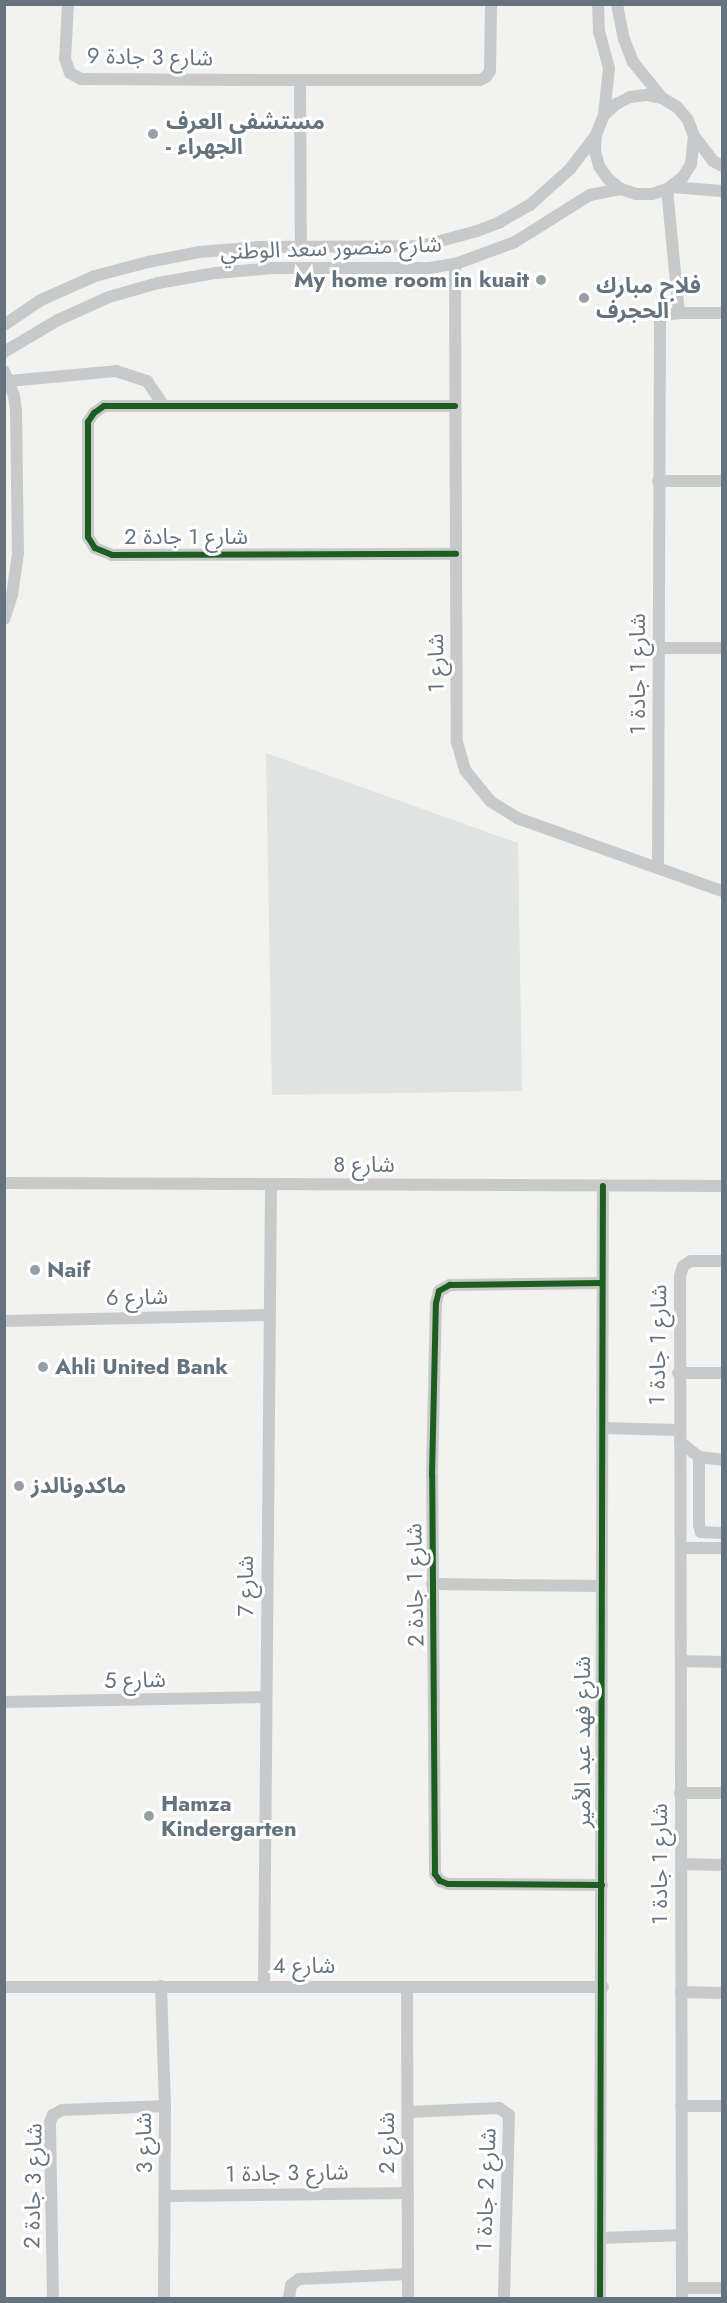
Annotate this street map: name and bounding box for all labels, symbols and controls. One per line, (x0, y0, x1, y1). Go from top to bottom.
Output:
street label: شارع 3 جادة 9 (87, 43, 213, 71)
place label: مستشفى العرف - الجهراء (166, 108, 325, 160)
marker: مستشفى العرف - الجهراء (144, 125, 162, 143)
street label: شارع منصور سعد الوطني (220, 231, 442, 265)
place label: My home room in kuait (294, 267, 529, 293)
place label: فلاح مبارك الحجرف (596, 272, 701, 324)
marker: My home room in kuait (534, 273, 548, 287)
marker: فلاح مبارك الحجرف (577, 291, 591, 305)
street label: شارع 1 جادة 2 (124, 524, 248, 550)
street label: شارع 1 جادة 1 (625, 613, 651, 735)
street label: شارع 1 (422, 633, 450, 693)
street label: شارع 8 (333, 1152, 395, 1178)
place label: Naif (47, 1257, 90, 1283)
marker: Naif (28, 1263, 42, 1277)
street label: شارع 6 (106, 1283, 168, 1311)
street label: شارع 1 جادة 1 (644, 1284, 672, 1406)
place label: Ahli United Bank (55, 1354, 228, 1380)
marker: Ahli United Bank (36, 1360, 50, 1374)
place label: ماكدونالدز (31, 1473, 126, 1499)
marker: ماكدونالدز (12, 1479, 26, 1493)
street label: شارع 1 جادة 2 (401, 1523, 429, 1647)
street label: شارع 7 (233, 1555, 259, 1617)
street label: شارع فهد عبد الأمير (570, 1656, 596, 1828)
street label: شارع 5 (104, 1666, 166, 1694)
place label: Hamza Kindergarten (161, 1790, 297, 1842)
street label: شارع 1 جادة 1 (647, 1803, 673, 1925)
marker: Hamza Kindergarten (142, 1809, 156, 1823)
street label: شارع 4 (273, 1953, 335, 1979)
street label: شارع 3 (130, 2112, 158, 2174)
street label: شارع 2 (374, 2112, 400, 2174)
street label: شارع 3 جادة 2 (19, 2123, 47, 2249)
street label: شارع 2 جادة 1 (471, 2128, 501, 2252)
street label: شارع 3 جادة 1 (225, 2159, 349, 2187)

